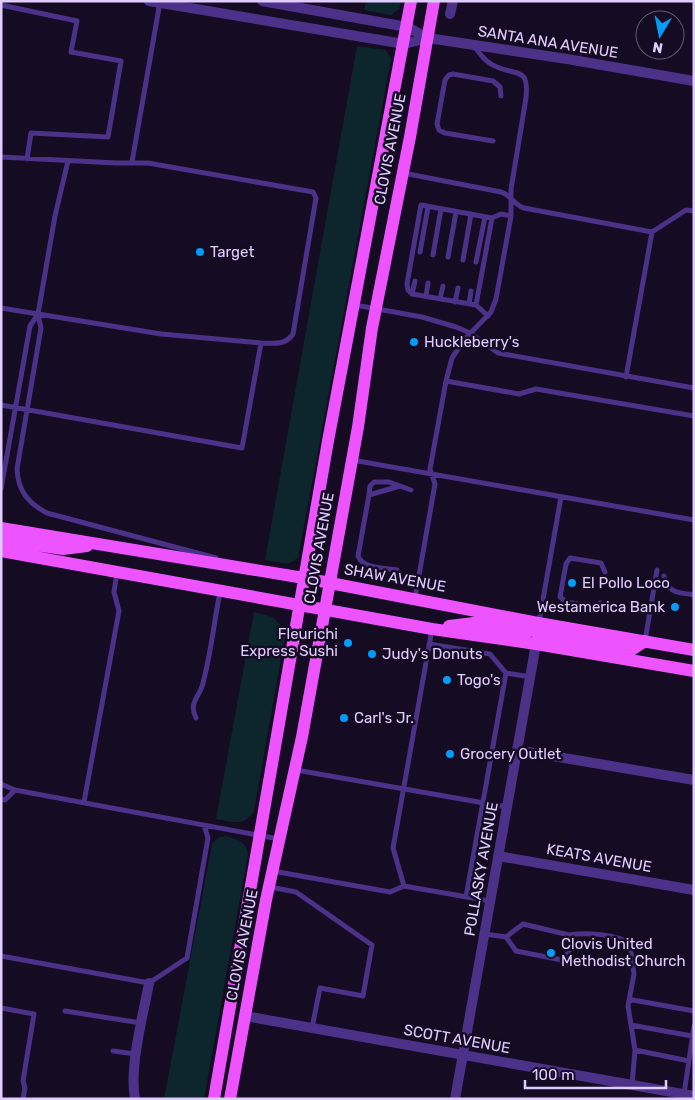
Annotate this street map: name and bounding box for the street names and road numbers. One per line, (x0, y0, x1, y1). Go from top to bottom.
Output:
street label: SANTA ANA AVENUE (477, 22, 619, 62)
street label: CLOVIS AVENUE (370, 92, 410, 206)
street label: CLOVIS AVENUE (300, 491, 338, 605)
street label: SHAW AVENUE (343, 560, 447, 596)
street label: POLLASKY AVENUE (460, 801, 502, 937)
street label: KEATS AVENUE (545, 840, 653, 876)
street label: CLOVIS AVENUE (222, 888, 262, 1002)
street label: SCOTT AVENUE (402, 1021, 512, 1057)

